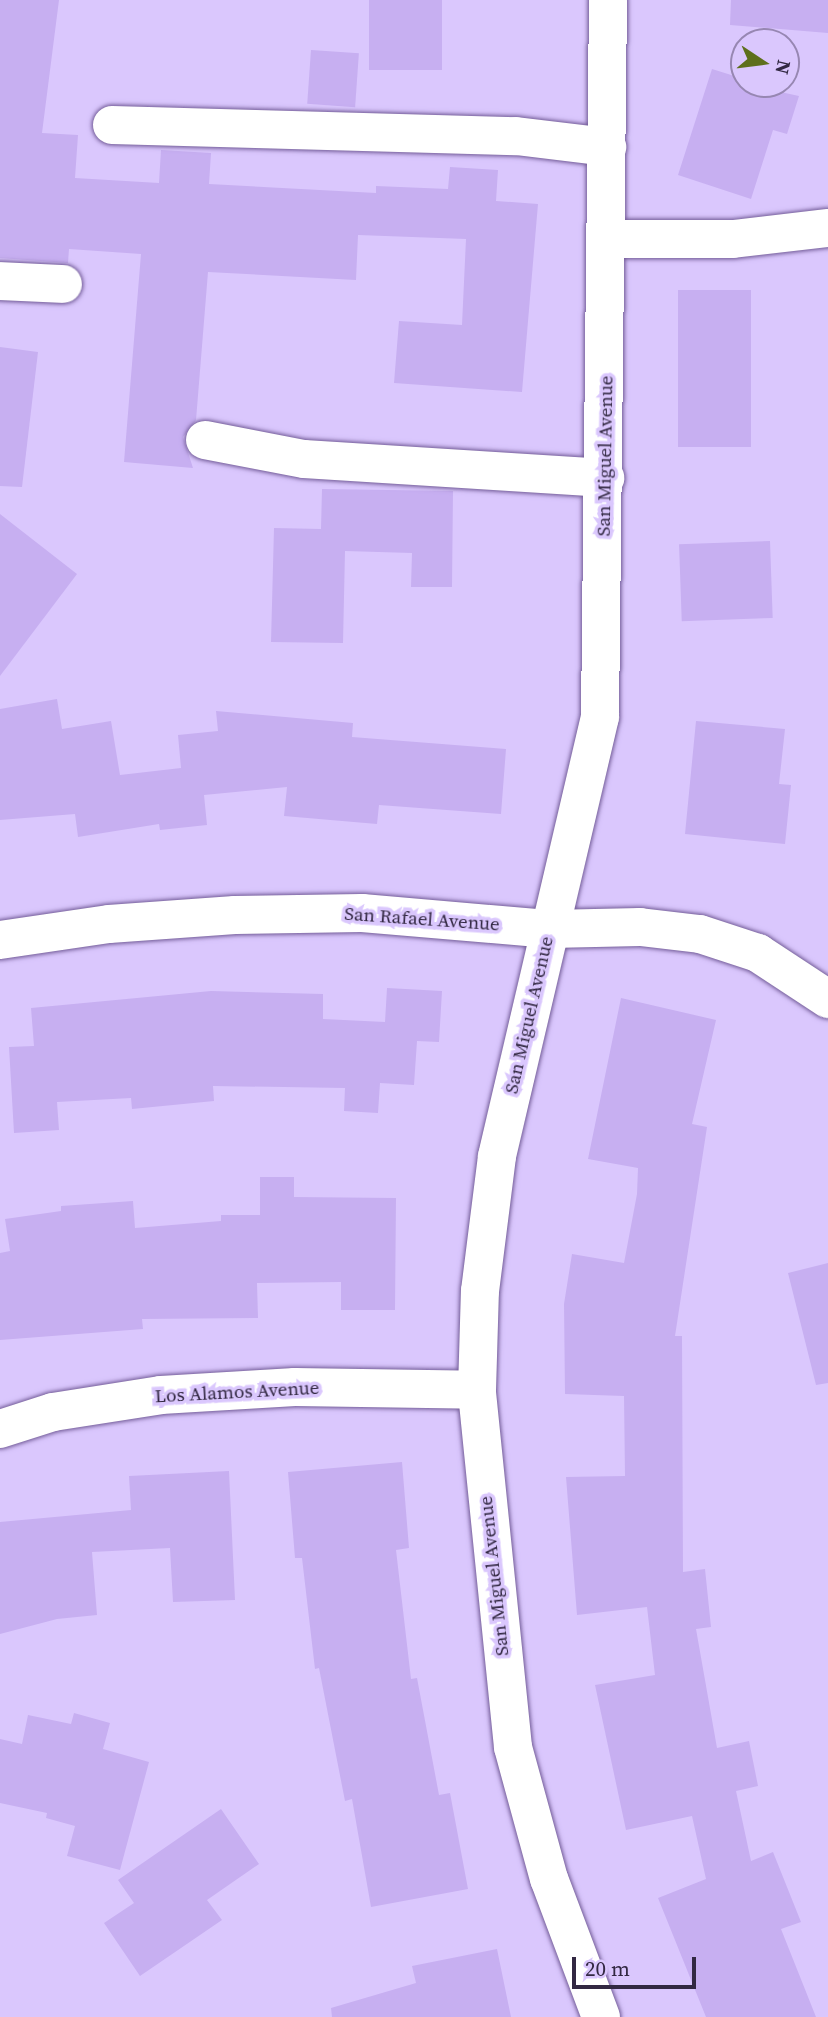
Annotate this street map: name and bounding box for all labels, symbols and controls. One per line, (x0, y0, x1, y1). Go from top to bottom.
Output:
north arrow (730, 28, 800, 98)
text: N (769, 58, 798, 77)
street label: San Miguel Avenue (592, 375, 618, 537)
street label: San Rafael Avenue (344, 902, 500, 936)
street label: San Miguel Avenue (500, 934, 558, 1096)
street label: Los Alamos Avenue (154, 1376, 320, 1408)
street label: San Miguel Avenue (474, 1495, 514, 1657)
scale bar (576, 1944, 700, 1988)
text: 20 m (585, 1954, 630, 1983)

